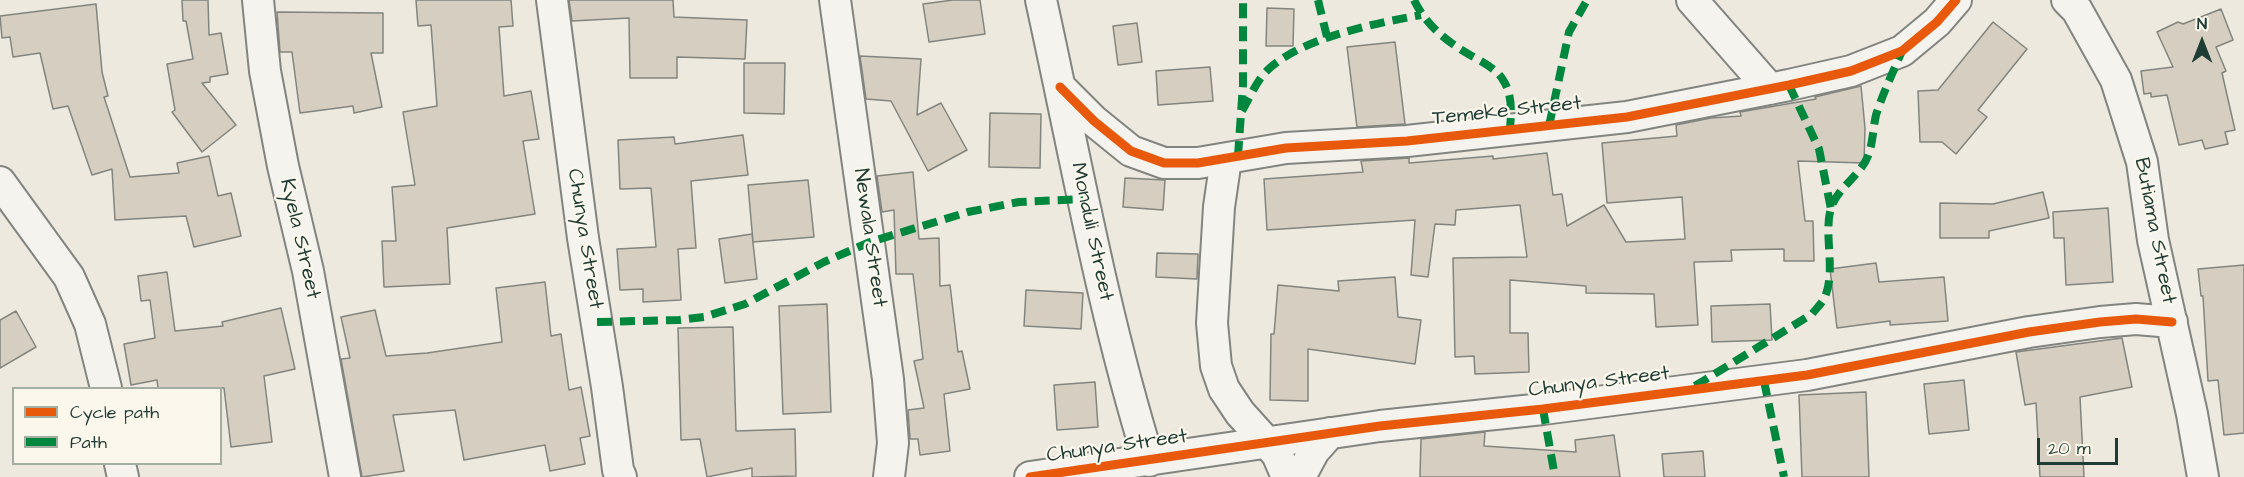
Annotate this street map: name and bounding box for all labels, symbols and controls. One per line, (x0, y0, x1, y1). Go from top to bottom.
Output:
north arrow (2172, 12, 2232, 72)
text: N (2197, 13, 2207, 35)
street label: Temeke Street (1431, 92, 1583, 132)
street label: Butiama Street (2127, 156, 2181, 306)
street label: Monduli Street (1064, 161, 1118, 303)
street label: Chunya Street (560, 167, 608, 311)
street label: Newala Street (847, 167, 891, 309)
street label: Kyela Street (273, 176, 325, 302)
street label: Chunya Street (1527, 362, 1671, 404)
legend (12, 387, 222, 465)
text: Cycle path (70, 400, 159, 425)
street label: Chunya Street (1045, 425, 1189, 469)
scale bar (2040, 426, 2121, 464)
text: Path (70, 430, 107, 455)
text: 20 m (2048, 436, 2091, 461)

